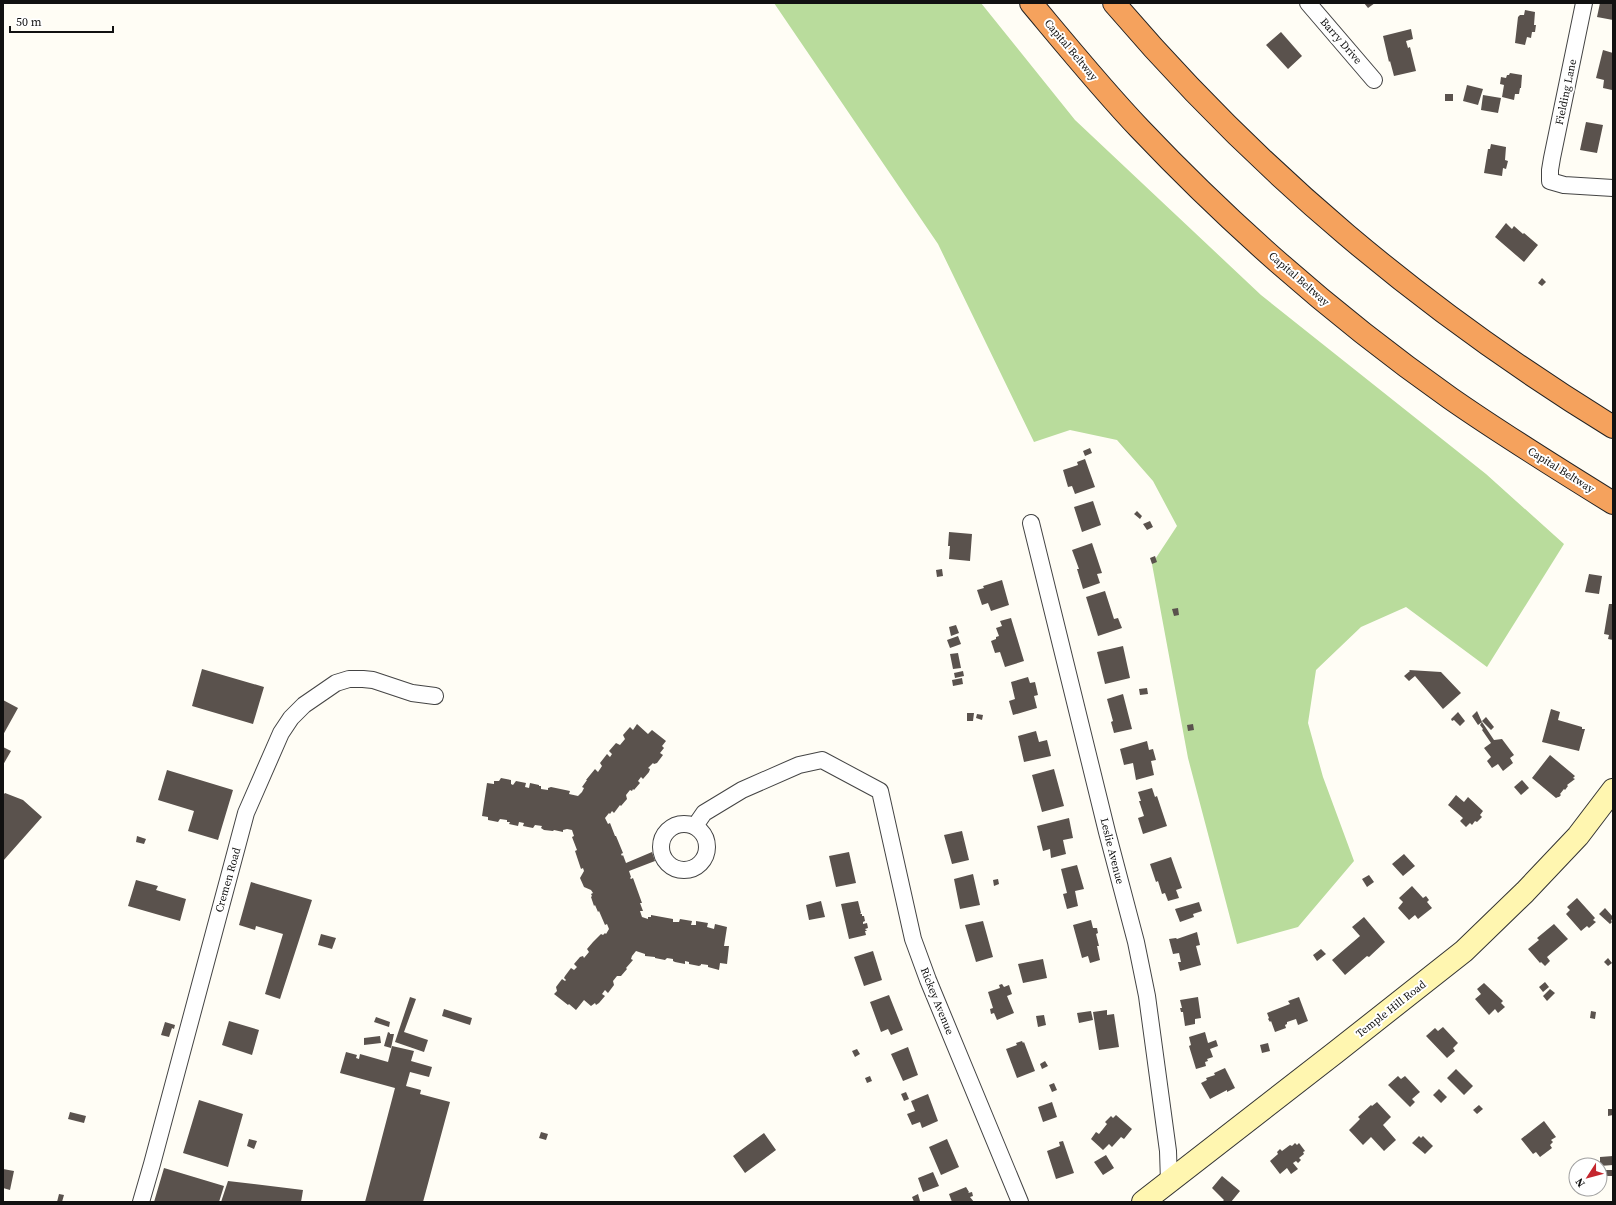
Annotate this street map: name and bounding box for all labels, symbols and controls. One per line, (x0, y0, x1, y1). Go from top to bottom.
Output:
scale bar (10, 8, 113, 34)
text: 50 m (16, 14, 42, 30)
street label: Barry Drive (1317, 15, 1365, 68)
street label: Capital Beltway (1041, 16, 1101, 84)
street label: Fielding Lane (1552, 57, 1580, 126)
street label: Capital Beltway (1265, 248, 1333, 310)
street label: Capital Beltway (1525, 444, 1597, 497)
street label: Leslie Avenue (1097, 816, 1128, 886)
street label: Cremen Road (212, 845, 245, 914)
street label: Rickey Avenue (917, 965, 957, 1037)
street label: Temple Hill Road (1353, 976, 1430, 1041)
north arrow (1568, 1157, 1608, 1197)
text: N (1572, 1175, 1589, 1190)

